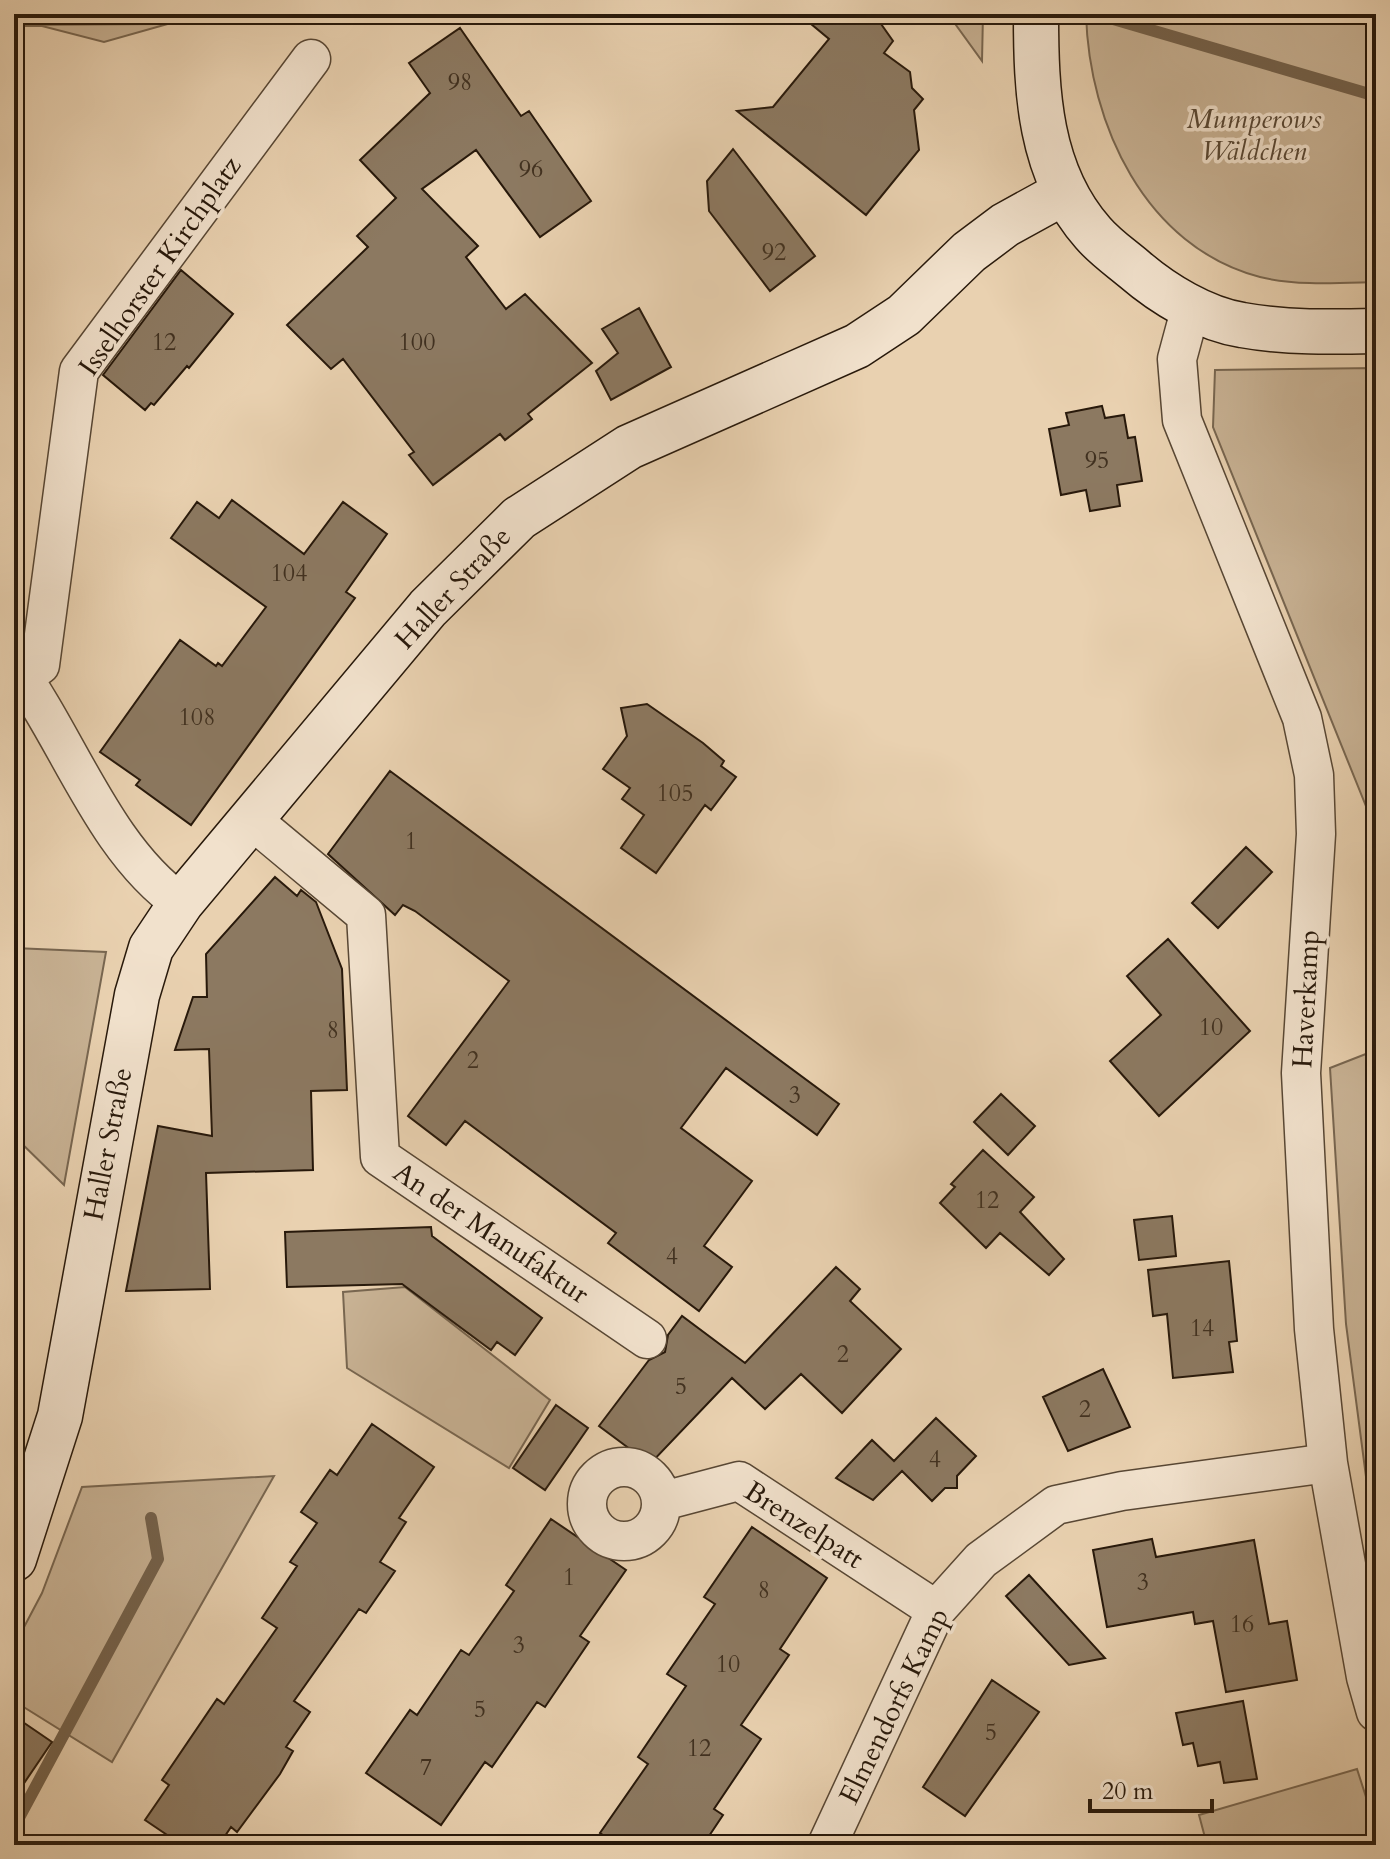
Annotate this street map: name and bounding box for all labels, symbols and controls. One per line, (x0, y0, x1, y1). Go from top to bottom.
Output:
house number: 98 (448, 66, 472, 99)
park label: Mumperows Wäldchen (1186, 100, 1322, 170)
street label: Isselhorster Kirchplatz (70, 148, 250, 383)
house number: 96 (519, 153, 543, 186)
house number: 92 (762, 236, 786, 269)
house number: 12 (152, 326, 176, 359)
house number: 100 (399, 326, 435, 359)
house number: 95 (1085, 444, 1109, 477)
street label: Haller Straße (386, 518, 520, 658)
house number: 104 (271, 557, 307, 590)
house number: 108 (179, 701, 215, 734)
house number: 105 (657, 777, 693, 810)
house number: 1 (405, 825, 417, 858)
street label: Haverkamp (1283, 929, 1329, 1069)
house number: 10 (1199, 1011, 1223, 1044)
house number: 8 (327, 1014, 339, 1047)
house number: 2 (467, 1044, 479, 1077)
street label: Haller Straße (75, 1064, 141, 1224)
house number: 3 (789, 1079, 801, 1112)
street label: An der Manufaktur (386, 1153, 597, 1313)
house number: 12 (975, 1184, 999, 1217)
house number: 4 (666, 1240, 678, 1273)
house number: 14 (1190, 1312, 1214, 1345)
house number: 2 (837, 1338, 849, 1371)
house number: 5 (675, 1370, 687, 1403)
house number: 2 (1079, 1393, 1091, 1426)
house number: 4 (929, 1443, 941, 1476)
street label: Brenzelpatt (737, 1472, 871, 1578)
house number: 1 (563, 1561, 575, 1594)
house number: 3 (1137, 1566, 1149, 1599)
house number: 8 (758, 1574, 770, 1607)
street label: Elmendorfs Kamp (830, 1602, 958, 1810)
house number: 16 (1230, 1608, 1254, 1641)
house number: 3 (513, 1629, 525, 1662)
house number: 10 (716, 1648, 740, 1681)
house number: 5 (474, 1693, 486, 1726)
house number: 5 (985, 1716, 997, 1749)
house number: 12 (687, 1732, 711, 1765)
house number: 7 (420, 1751, 432, 1784)
scale bar (1090, 1763, 1212, 1813)
text: 20 m (1102, 1775, 1154, 1808)

